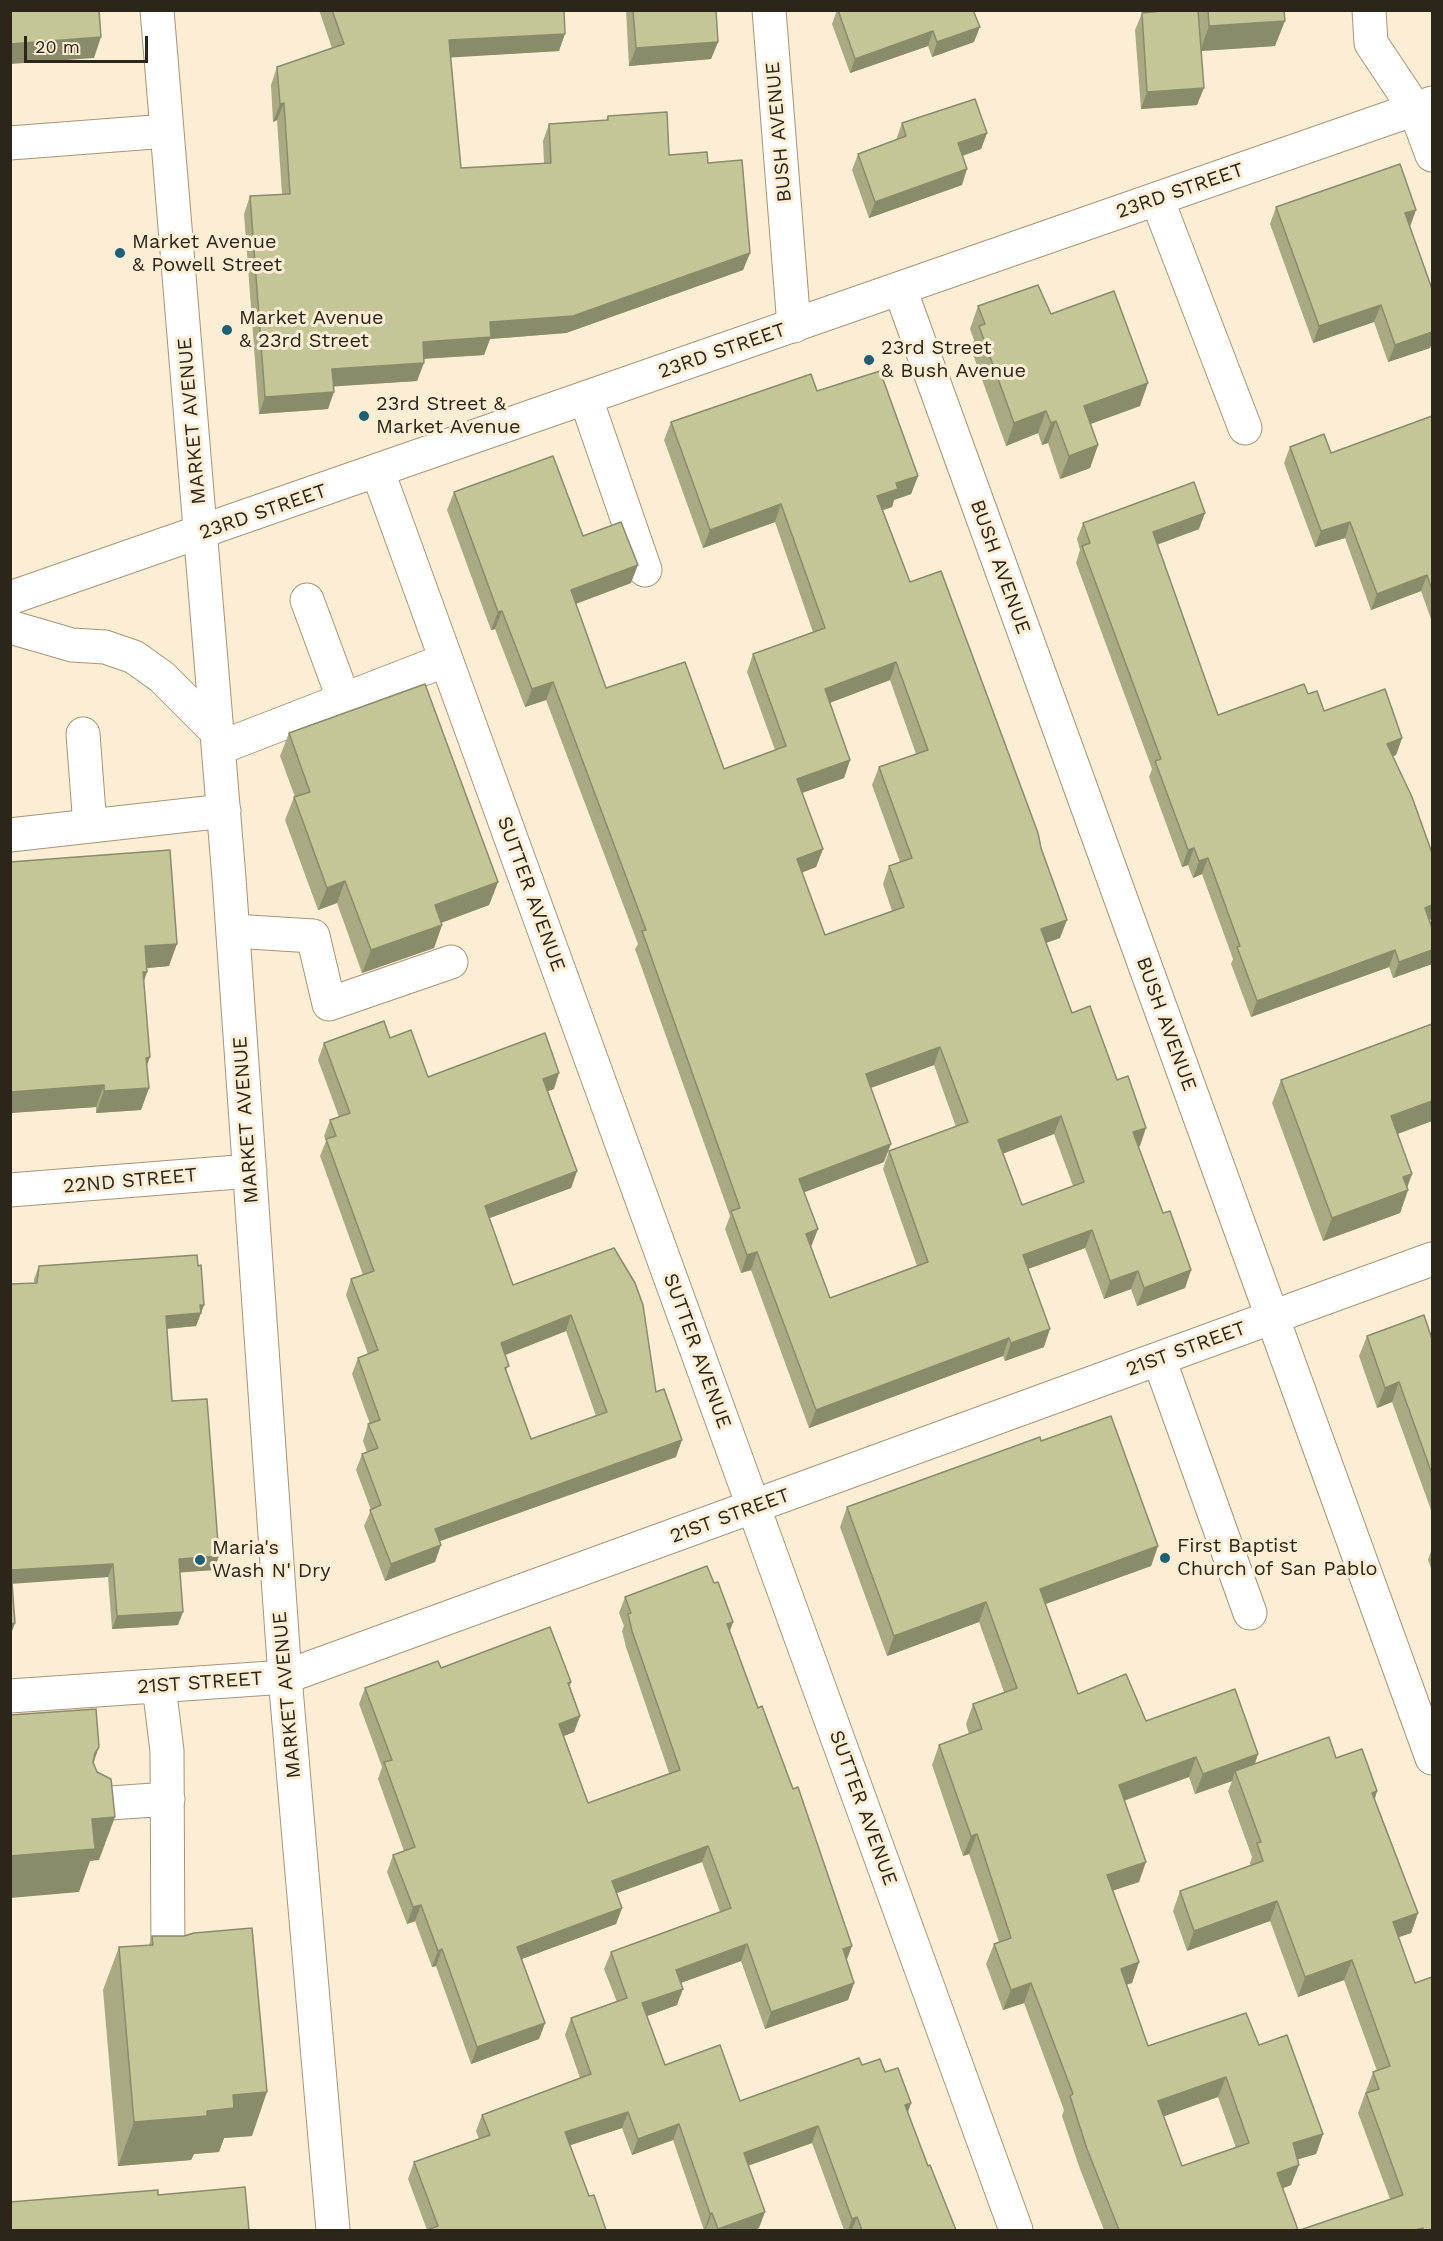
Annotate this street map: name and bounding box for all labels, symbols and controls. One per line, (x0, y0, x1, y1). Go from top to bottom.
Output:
scale bar (27, 24, 152, 62)
text: 20 m (35, 36, 80, 57)
street label: BUSH AVENUE (761, 61, 797, 203)
street label: 23RD STREET (1113, 158, 1247, 224)
place label: Market Avenue & Powell Street (132, 230, 282, 277)
marker: Market Avenue & Powell Street (113, 246, 127, 260)
place label: Market Avenue & 23rd Street (239, 306, 384, 353)
street label: 23RD STREET (655, 318, 789, 384)
marker: Market Avenue & 23rd Street (220, 323, 234, 337)
street label: MARKET AVENUE (173, 336, 211, 506)
place label: 23rd Street & Bush Avenue (881, 336, 1026, 383)
marker: 23rd Street & Bush Avenue (862, 353, 876, 367)
place label: 23rd Street & Market Avenue (376, 392, 521, 439)
marker: 23rd Street & Market Avenue (357, 409, 371, 423)
street label: 23RD STREET (196, 479, 330, 545)
street label: BUSH AVENUE (965, 497, 1035, 637)
street label: SUTTER AVENUE (492, 813, 570, 975)
street label: BUSH AVENUE (1131, 954, 1201, 1094)
street label: MARKET AVENUE (228, 1036, 264, 1204)
street label: 22ND STREET (62, 1163, 198, 1199)
street label: SUTTER AVENUE (658, 1270, 736, 1432)
street label: 21ST STREET (1123, 1316, 1249, 1382)
street label: 21ST STREET (667, 1483, 793, 1549)
place label: First Baptist Church of San Pablo (1177, 1534, 1377, 1581)
place label: Maria's Wash N' Dry (212, 1536, 330, 1583)
marker: First Baptist Church of San Pablo (1158, 1551, 1172, 1565)
marker: Maria's Wash N' Dry (193, 1553, 207, 1567)
street label: MARKET AVENUE (268, 1610, 306, 1780)
street label: 21ST STREET (136, 1667, 264, 1699)
street label: SUTTER AVENUE (824, 1727, 902, 1889)

